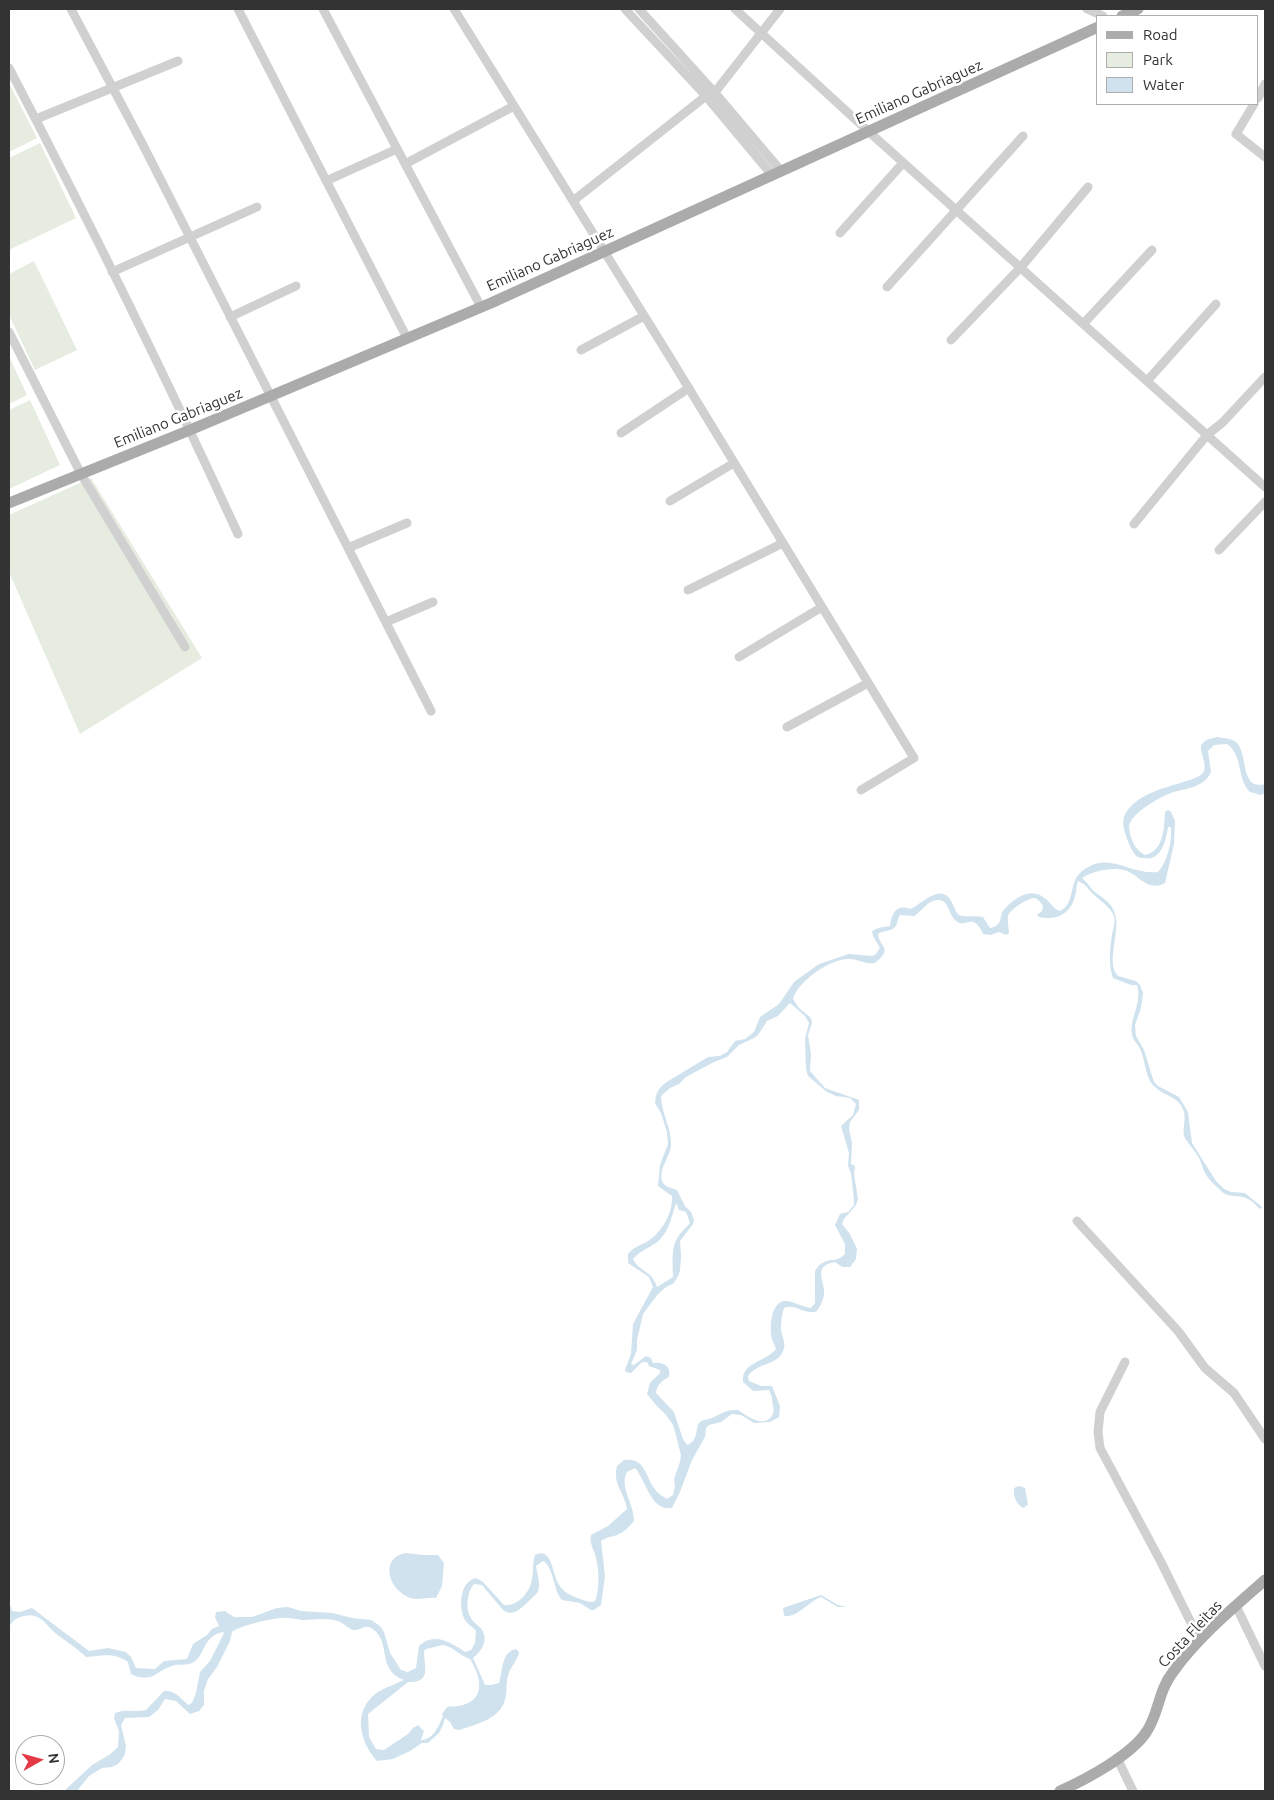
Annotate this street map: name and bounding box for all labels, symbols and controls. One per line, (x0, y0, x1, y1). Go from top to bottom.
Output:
legend (1096, 15, 1259, 105)
text: Road (1143, 26, 1178, 43)
text: Park (1143, 51, 1173, 68)
street label: Emiliano Gabriaguez (853, 56, 985, 128)
text: Water (1143, 76, 1184, 93)
street label: Emiliano Gabriaguez (484, 223, 616, 295)
street label: Emiliano Gabriaguez (111, 384, 245, 452)
street label: Costa Fleitas (1154, 1597, 1226, 1671)
north arrow (15, 1735, 65, 1785)
text: N (45, 1752, 62, 1764)

